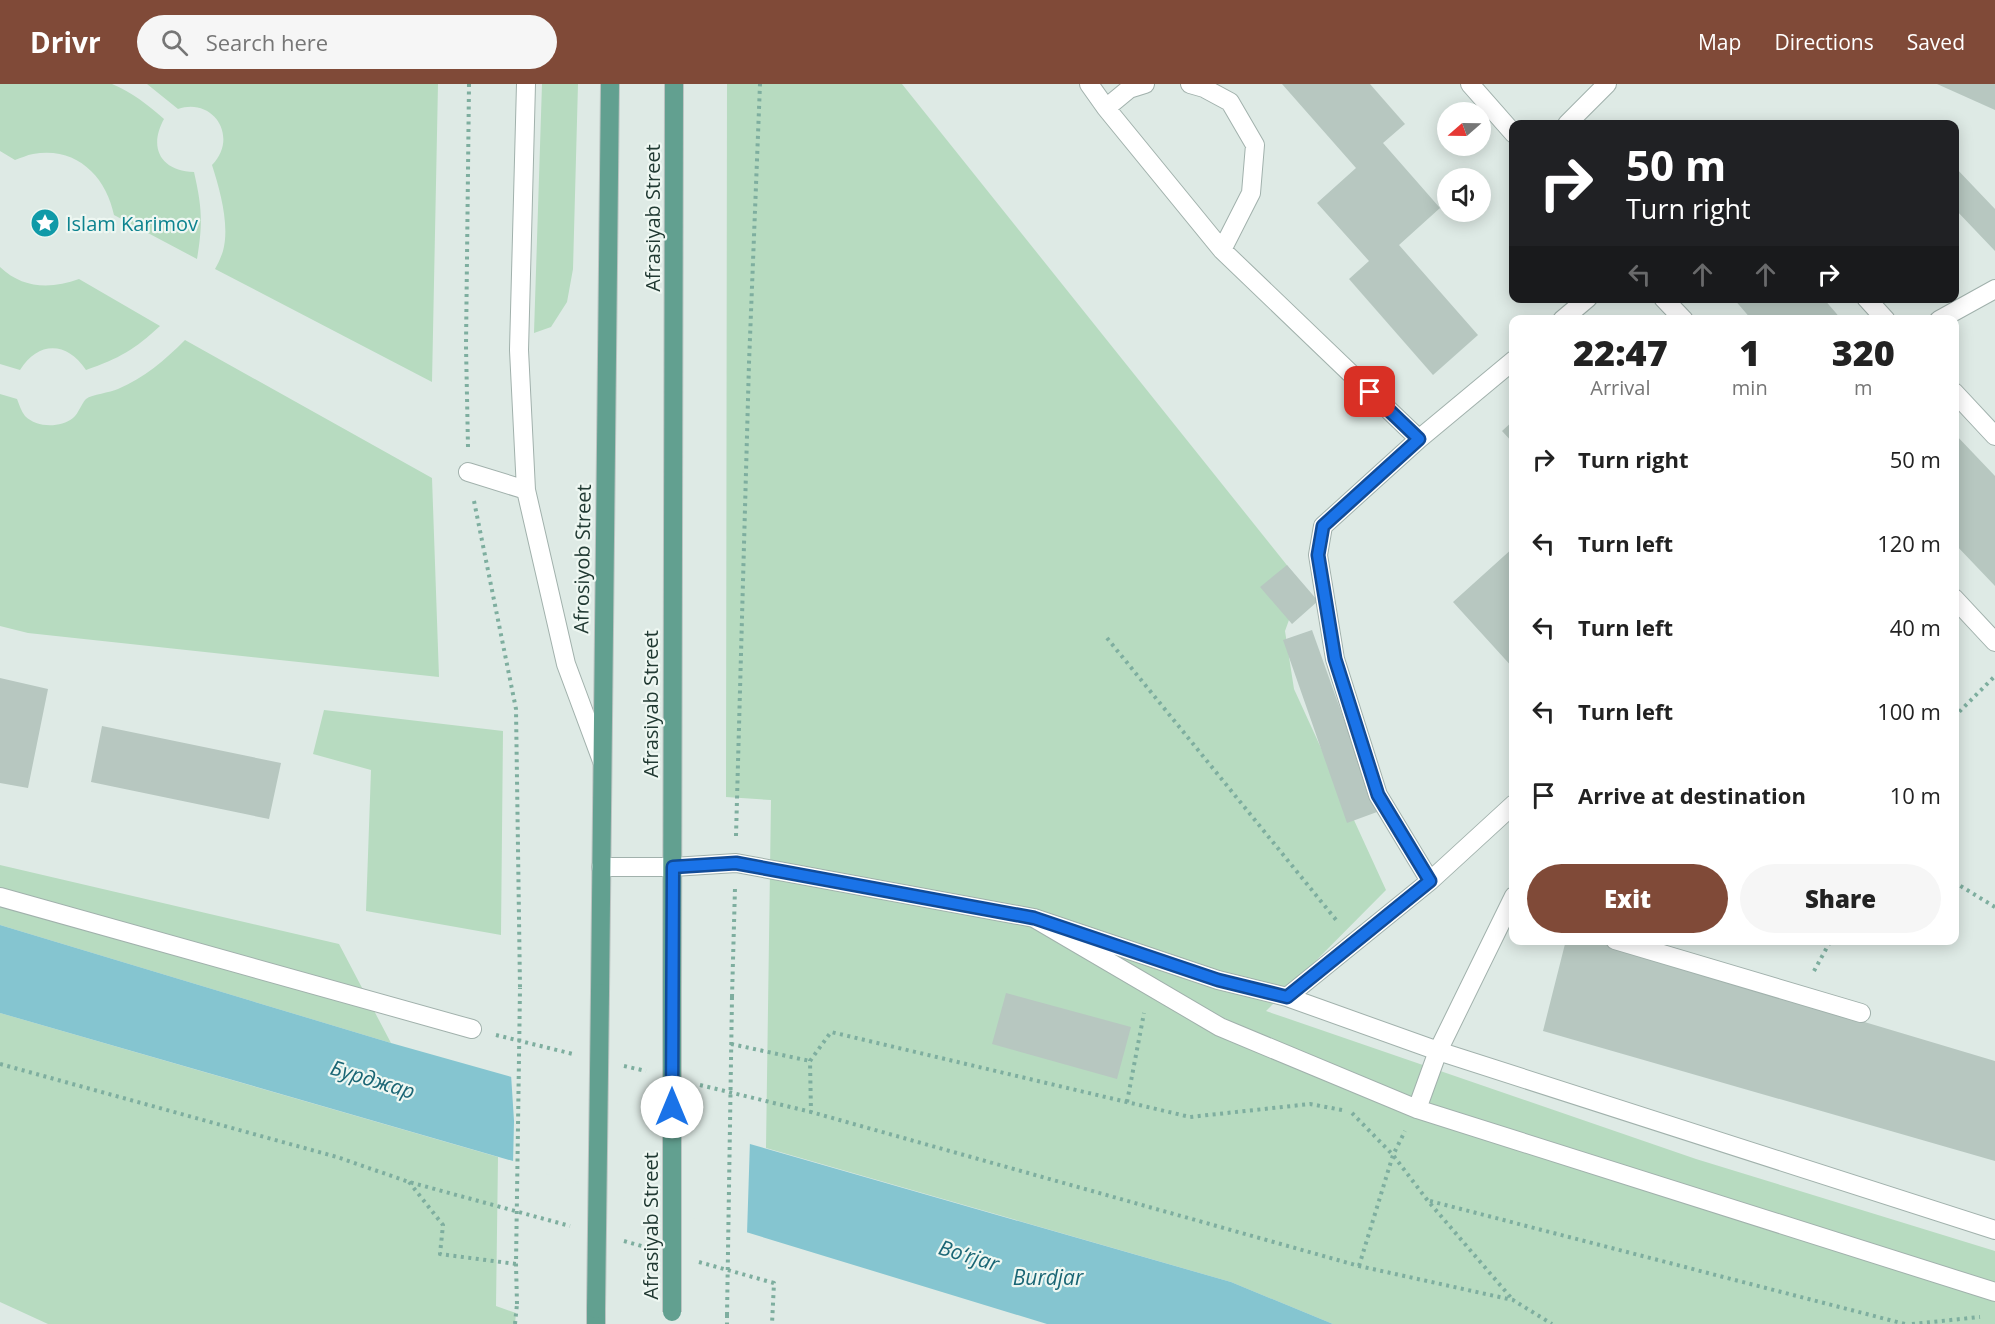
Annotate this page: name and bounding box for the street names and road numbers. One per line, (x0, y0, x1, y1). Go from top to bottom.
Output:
street label: Afrasiyab Street (639, 144, 666, 292)
street label: Afrosiyob Street (567, 484, 597, 634)
street label: Afrasiyab Street (637, 630, 664, 778)
street label: Afrasiyab Street (637, 1152, 664, 1300)

